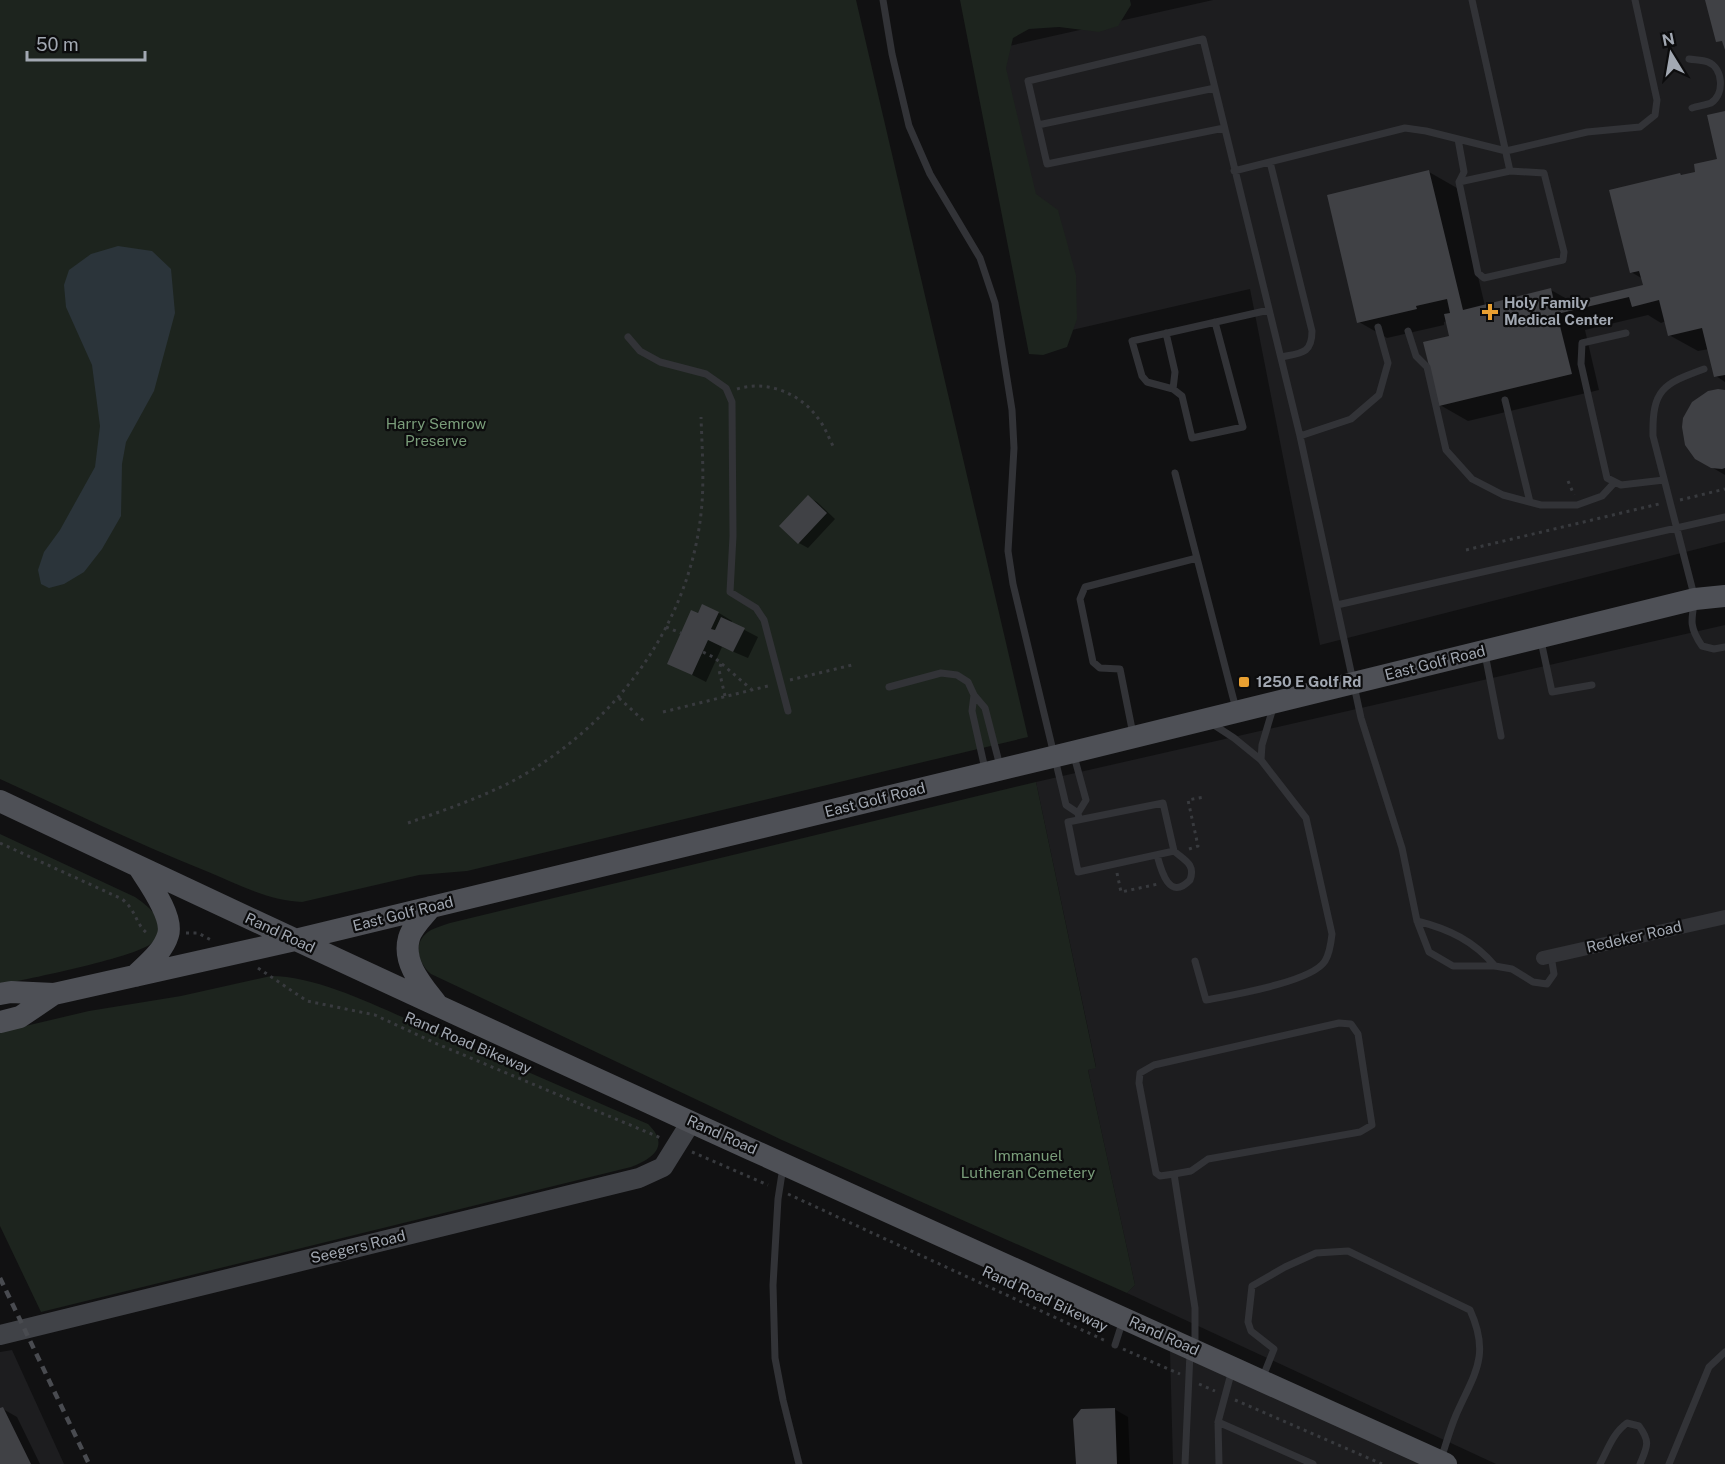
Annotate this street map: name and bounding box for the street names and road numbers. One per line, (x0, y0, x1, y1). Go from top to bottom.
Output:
street label: East Golf Road (1383, 642, 1487, 683)
street label: East Golf Road (823, 779, 927, 820)
street label: East Golf Road (351, 893, 455, 934)
street label: Rand Road (243, 909, 318, 956)
street label: Redeker Road (1584, 917, 1683, 956)
street label: Rand Road Bikeway (402, 1008, 534, 1077)
street label: Rand Road (684, 1112, 760, 1158)
street label: Seegers Road (309, 1227, 407, 1267)
street label: Rand Road Bikeway (980, 1262, 1111, 1335)
street label: Rand Road (1126, 1313, 1202, 1359)

